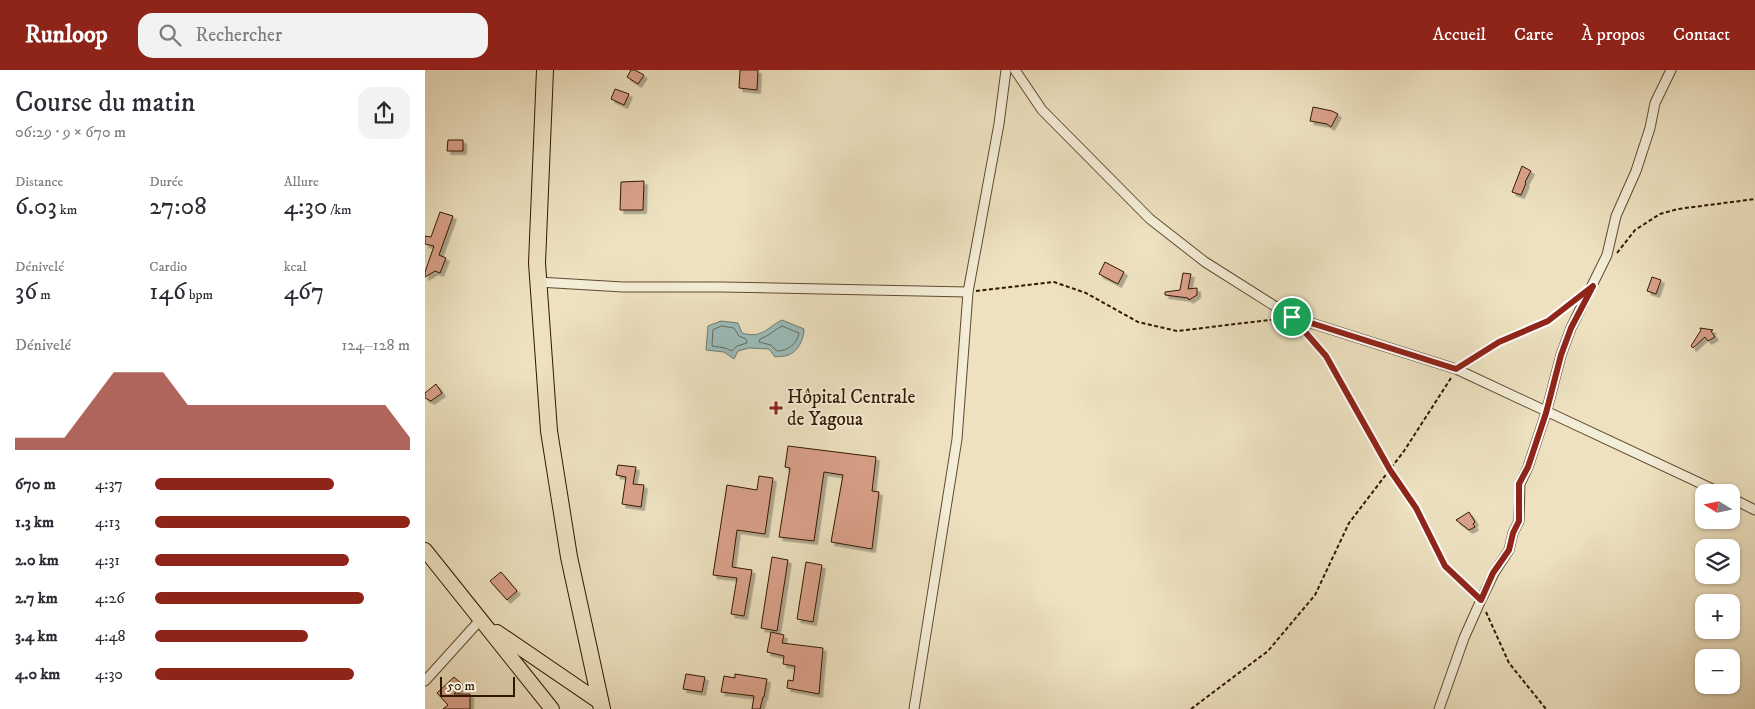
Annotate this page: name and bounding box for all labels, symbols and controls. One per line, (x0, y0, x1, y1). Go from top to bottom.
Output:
search box (138, 13, 488, 58)
text: Runloop (25, 20, 108, 50)
icon: search (156, 21, 184, 49)
text: Rechercher (196, 24, 282, 47)
text: Accueil (1433, 24, 1486, 46)
text: Carte (1514, 24, 1553, 46)
text: À propos (1581, 24, 1645, 46)
text: Contact (1673, 24, 1730, 46)
text: Course du matin (15, 85, 195, 120)
button: share (358, 87, 410, 139)
text: 06:29 · 9 × 670 m (15, 122, 126, 142)
text: Distance (15, 173, 63, 191)
text: Durée (149, 173, 183, 191)
text: Allure (284, 173, 319, 191)
text: 6.03 (15, 191, 57, 222)
text: 27:08 (149, 191, 207, 222)
text: 4:30 (284, 191, 327, 222)
text: km (57, 201, 77, 219)
text: /km (327, 201, 352, 219)
text: Dénivelé (15, 258, 64, 276)
text: Cardio (149, 258, 187, 276)
text: kcal (284, 258, 307, 276)
text: 36 (15, 276, 37, 307)
text: 146 (149, 276, 186, 307)
text: 467 (284, 276, 324, 307)
text: m (37, 286, 51, 304)
text: bpm (186, 286, 213, 304)
pin (1271, 296, 1313, 338)
icon: arrive (1278, 303, 1306, 331)
text: Dénivelé (15, 335, 71, 355)
text: 124–128 m (341, 335, 410, 355)
place label: Hôpital Centrale de Yagoua (787, 386, 915, 431)
marker: Hôpital Centrale de Yagoua (769, 401, 783, 415)
text: 670 m (15, 474, 56, 494)
text: 4:37 (95, 474, 123, 494)
north arrow (1695, 484, 1740, 529)
map controls (1695, 484, 1740, 694)
text: 1.3 km (15, 512, 54, 532)
text: 4:13 (95, 512, 120, 532)
button: layers (1695, 539, 1740, 584)
text: 2.0 km (15, 550, 59, 570)
text: 4:31 (95, 550, 120, 570)
text: 2.7 km (15, 588, 58, 608)
text: 4:26 (95, 588, 125, 608)
button: + (1695, 594, 1740, 639)
text: 3.4 km (15, 626, 58, 646)
text: 4:48 (95, 626, 126, 646)
button: − (1695, 649, 1740, 694)
text: 4.0 km (15, 664, 60, 684)
text: 4:30 (95, 664, 123, 684)
scale bar (440, 674, 515, 697)
text: 50 m (447, 677, 475, 695)

